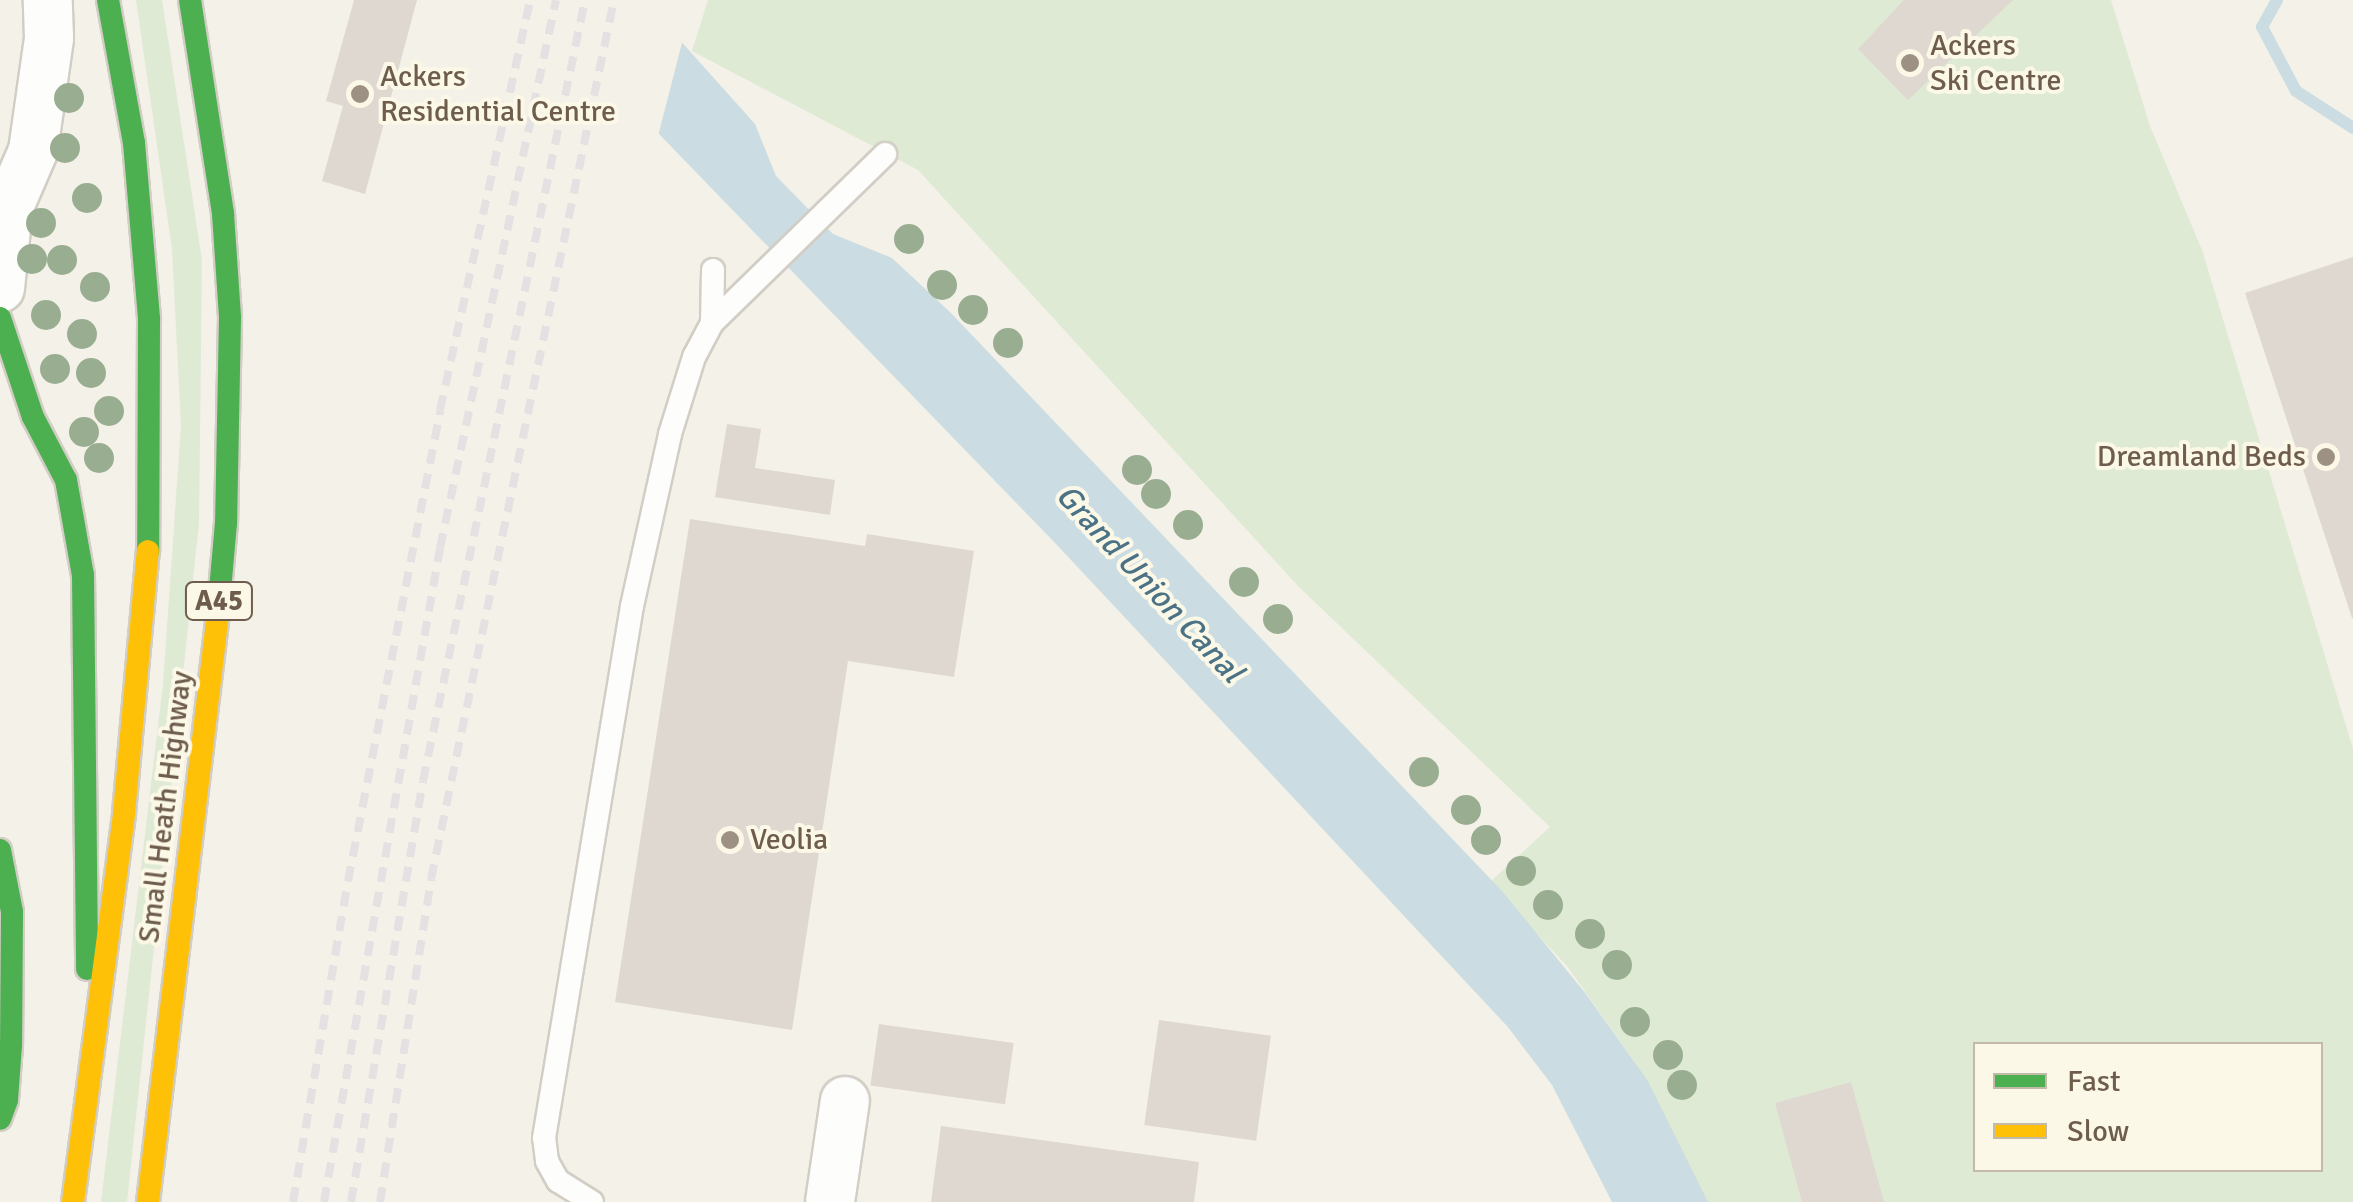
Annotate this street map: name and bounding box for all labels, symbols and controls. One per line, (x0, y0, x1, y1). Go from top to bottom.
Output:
place label: Ackers Ski Centre (1930, 28, 2062, 98)
marker: Ackers Ski Centre (1899, 52, 1921, 74)
place label: Ackers Residential Centre (380, 59, 616, 130)
marker: Ackers Residential Centre (349, 83, 371, 105)
place label: Dreamland Beds (2097, 439, 2306, 475)
marker: Dreamland Beds (2315, 446, 2337, 468)
water label: Grand Union Canal (1047, 477, 1251, 691)
road number: A45 (184, 578, 254, 624)
street label: Small Heath Highway (131, 669, 201, 945)
place label: Veolia (750, 822, 828, 858)
marker: Veolia (719, 829, 741, 851)
legend (1973, 1042, 2323, 1172)
text: Fast (2067, 1063, 2120, 1100)
text: Slow (2067, 1113, 2129, 1150)

